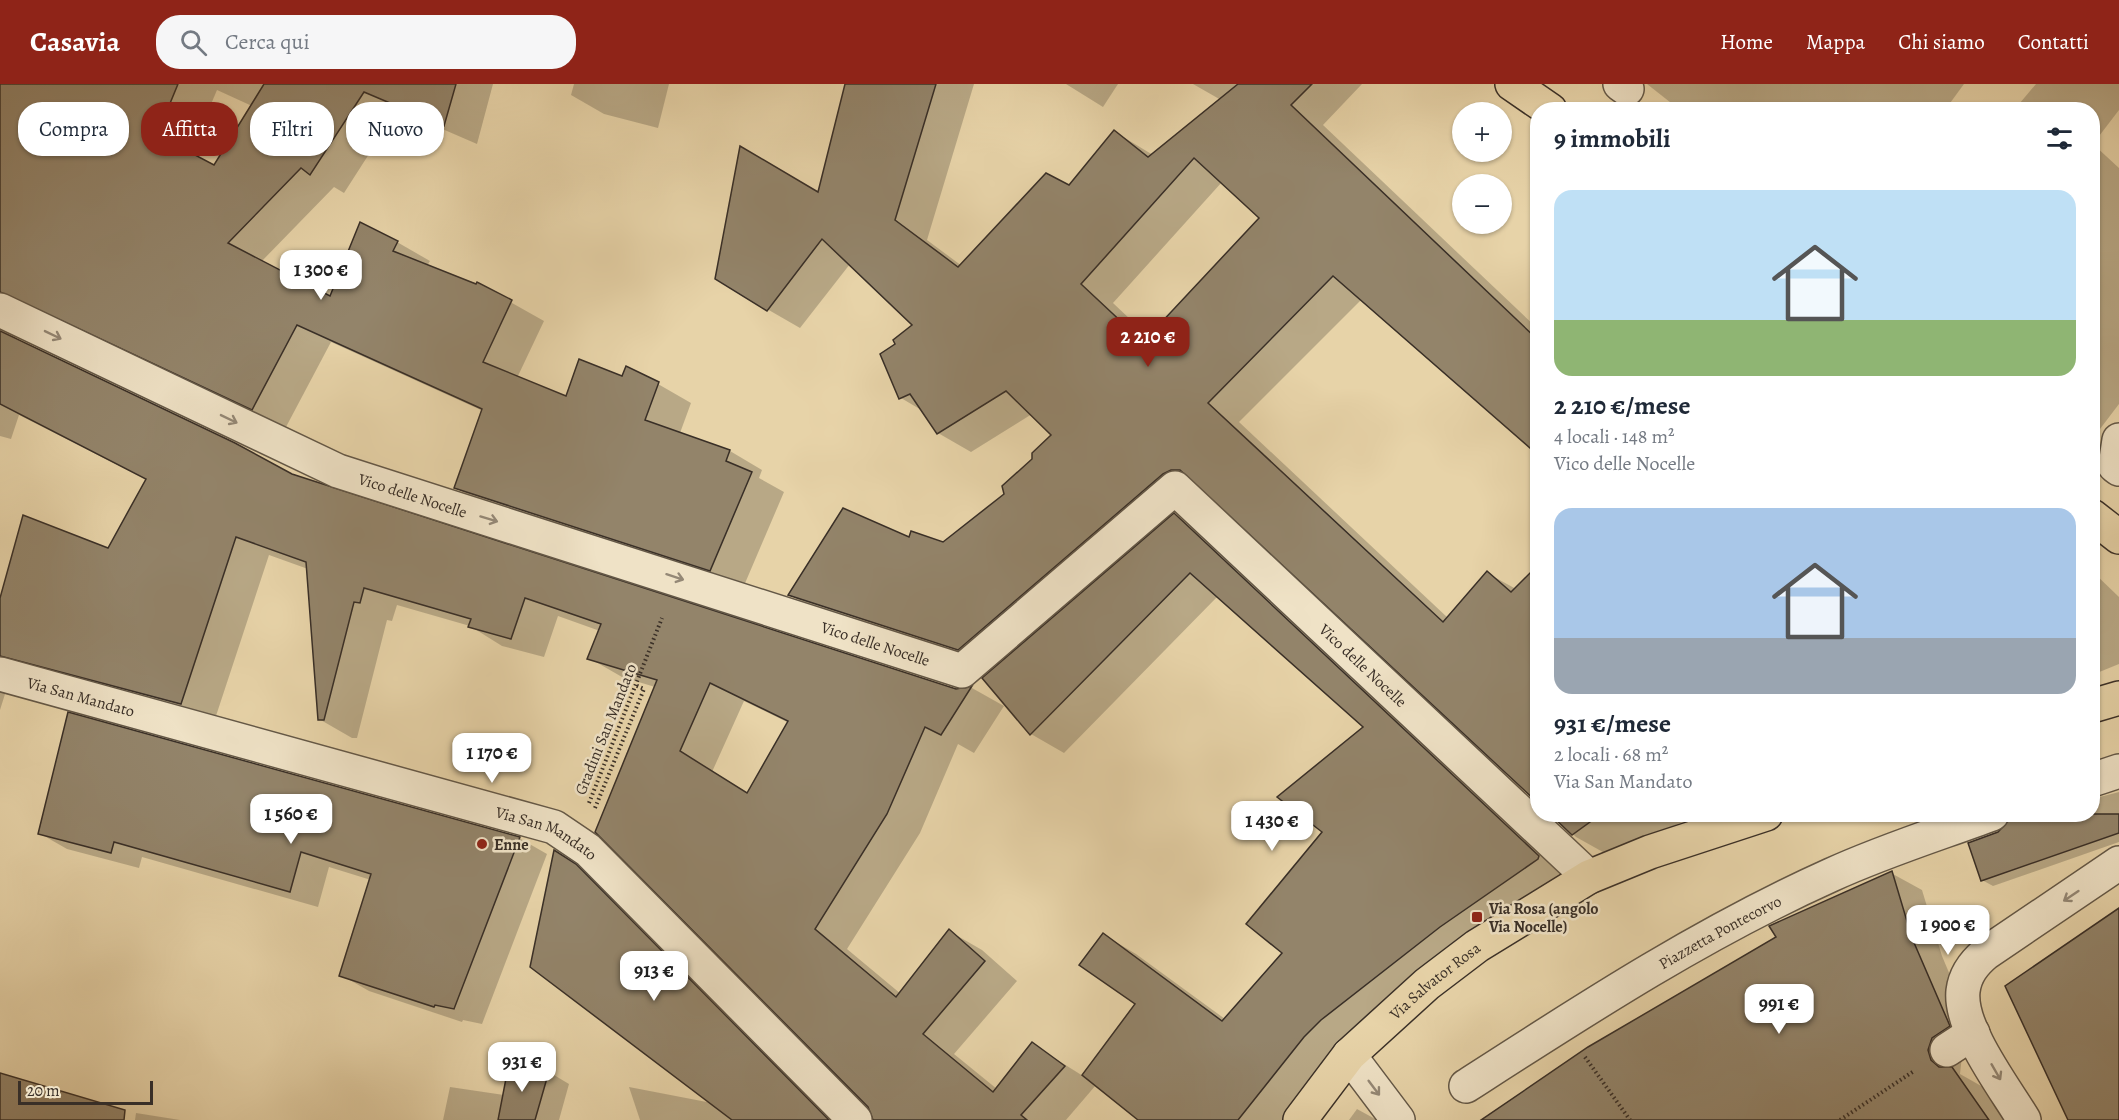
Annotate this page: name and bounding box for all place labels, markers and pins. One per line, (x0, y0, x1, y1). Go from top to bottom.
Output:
pin: 1 300 € (266, 250, 376, 301)
pin: 2 210 € (1093, 317, 1203, 368)
pin: 1 170 € (437, 733, 547, 784)
pin: 1 560 € (236, 794, 346, 845)
pin: 1 430 € (1217, 801, 1327, 852)
place label: Enne (494, 834, 529, 856)
marker: Enne (475, 837, 489, 851)
place label: Via Rosa (angolo Via Nocelle) (1488, 898, 1599, 938)
pin: 1 900 € (1893, 905, 2003, 956)
marker: Via Rosa (angolo Via Nocelle) (1470, 910, 1484, 924)
pin: 913 € (612, 951, 696, 1002)
pin: 991 € (1737, 984, 1821, 1035)
pin: 931 € (480, 1042, 564, 1093)

